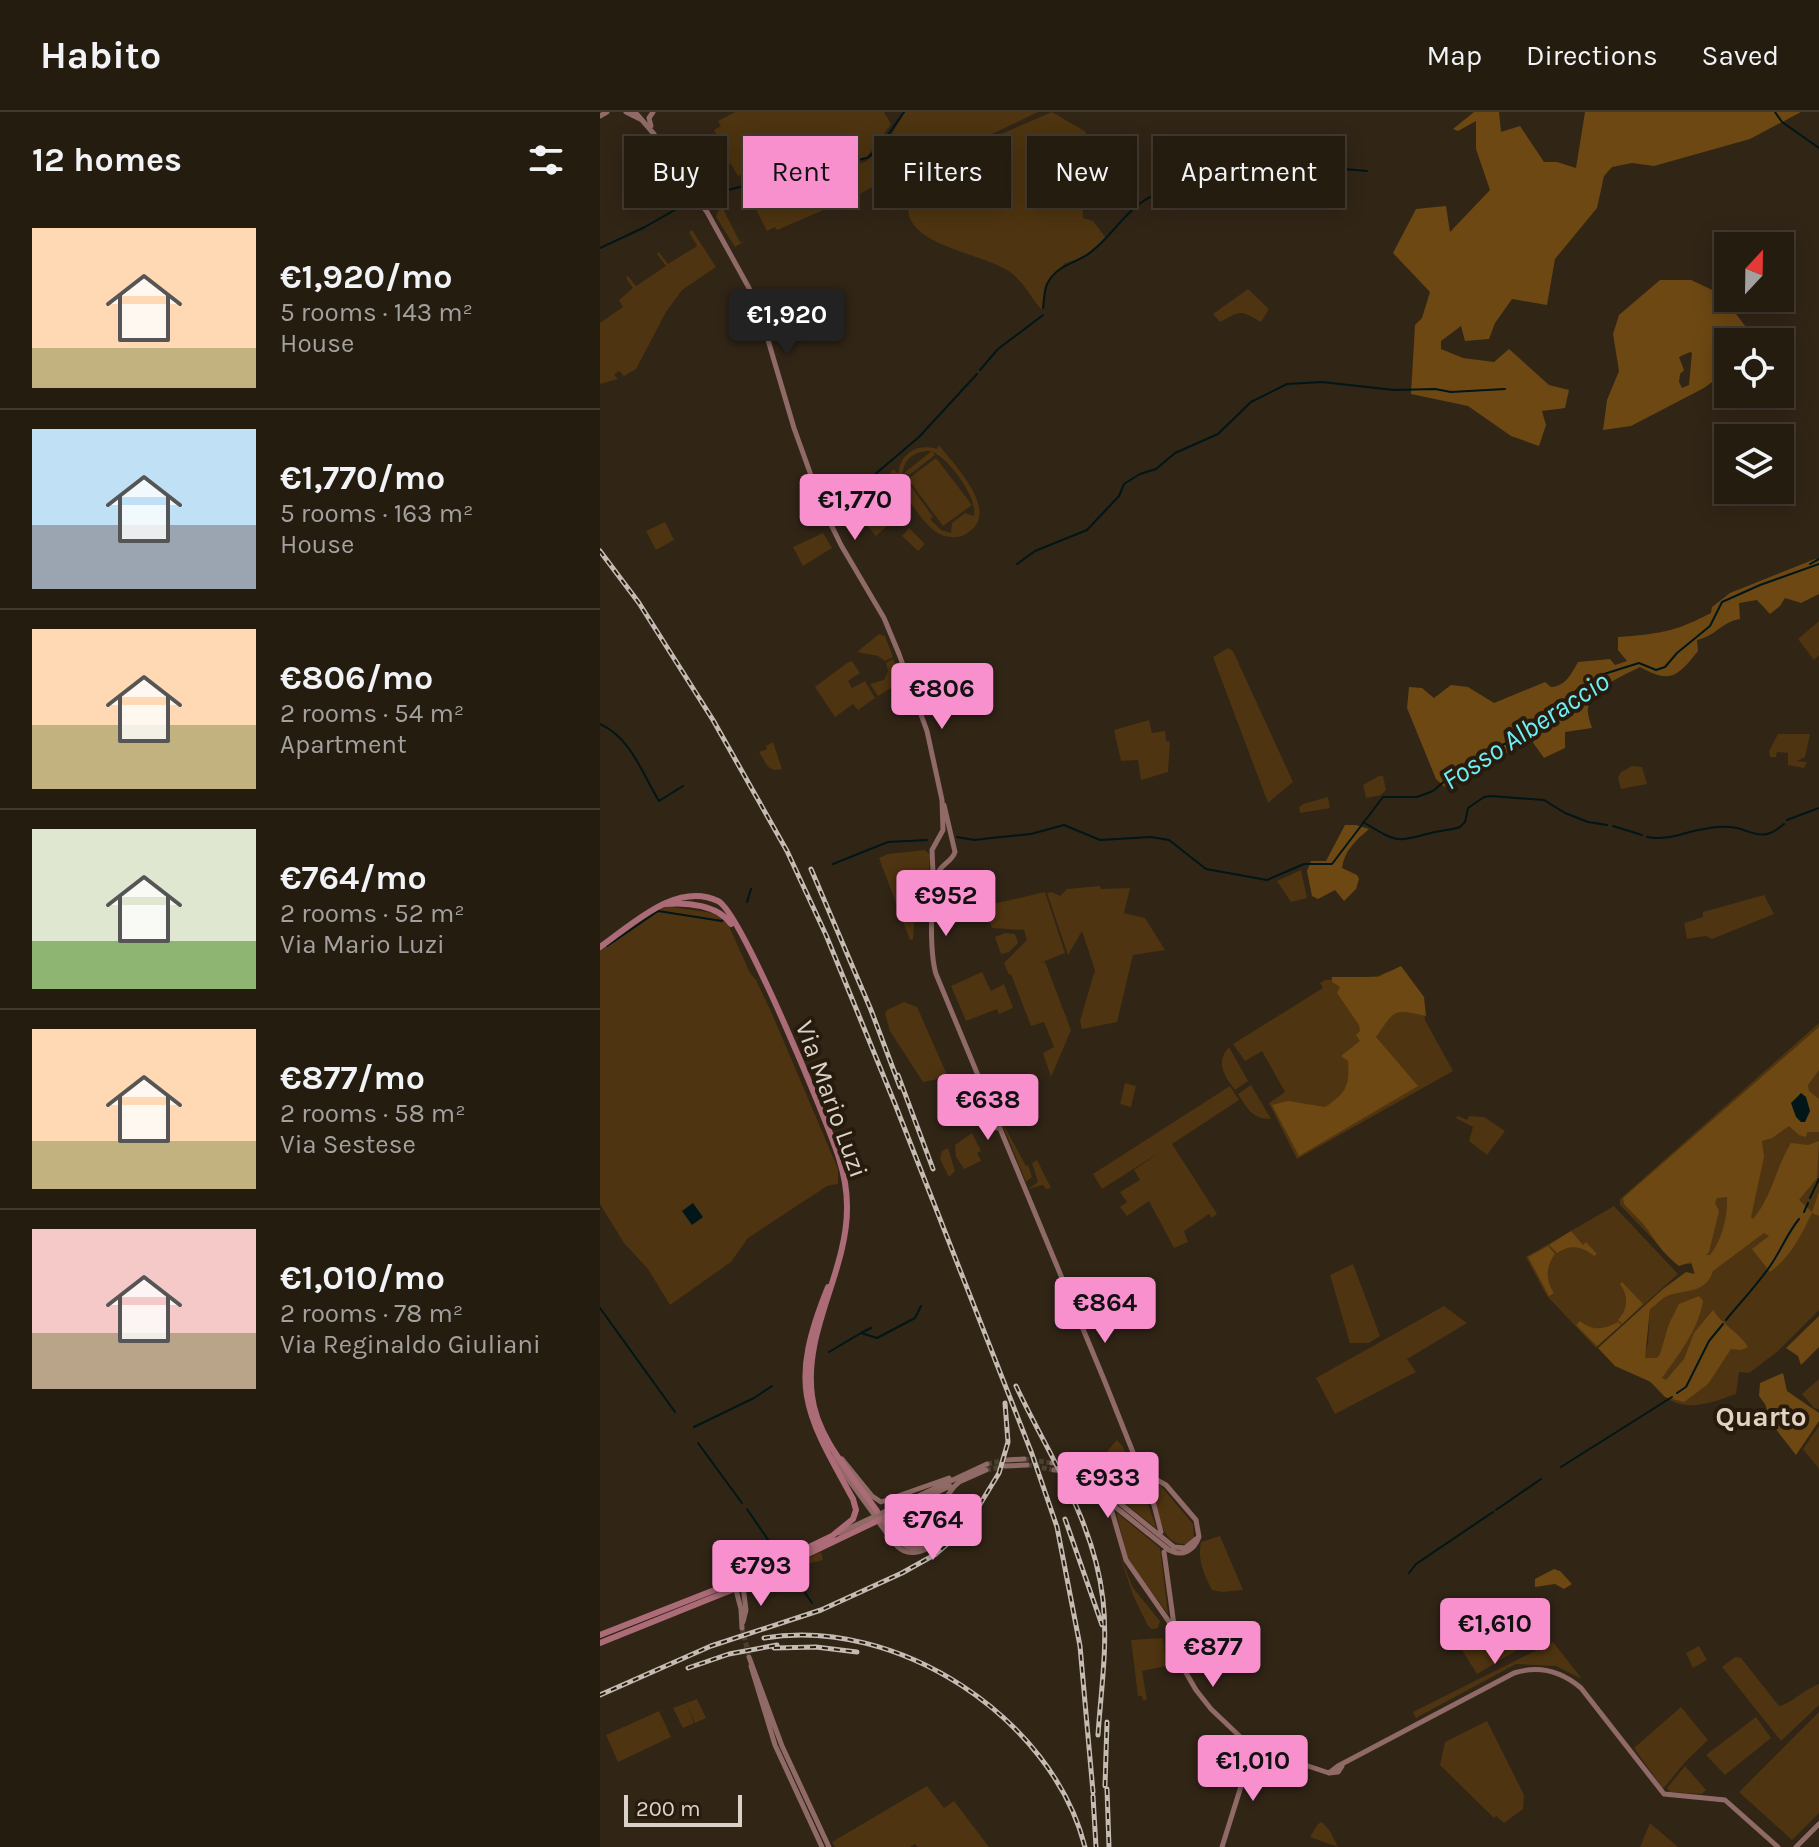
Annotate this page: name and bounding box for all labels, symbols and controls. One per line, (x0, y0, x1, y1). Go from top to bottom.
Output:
text: Habito (40, 33, 161, 78)
text: Map (1427, 39, 1482, 72)
text: Directions (1526, 39, 1658, 72)
text: Saved (1702, 39, 1779, 72)
chip: Buy (624, 136, 727, 208)
chip: Rent (743, 136, 858, 208)
chip: Filters (874, 136, 1011, 208)
chip: New (1027, 136, 1137, 208)
chip: Apartment (1153, 136, 1345, 208)
icon: filters (524, 138, 568, 182)
text: 12 homes (32, 140, 182, 180)
north arrow (1714, 232, 1794, 312)
map controls (1714, 232, 1794, 504)
text: €1,920/mo (280, 257, 453, 297)
icon: home (96, 260, 192, 356)
pin: €1,920 (722, 289, 852, 357)
text: 5 rooms · 143 m² (280, 297, 473, 328)
text: €1,920 (747, 299, 827, 330)
text: House (280, 328, 354, 359)
button: locate (1714, 328, 1794, 408)
button: layers (1714, 424, 1794, 504)
text: €1,770/mo (280, 458, 445, 498)
icon: home (96, 461, 192, 557)
pin: €1,770 (790, 474, 920, 542)
text: €1,770 (818, 484, 892, 515)
text: 5 rooms · 163 m² (280, 498, 473, 529)
text: House (280, 529, 354, 560)
text: €806/mo (280, 658, 433, 698)
icon: home (96, 661, 192, 757)
pin: €806 (895, 663, 989, 731)
water label: Fosso Alberaccio (1436, 664, 1615, 797)
text: €806 (909, 673, 975, 704)
text: 2 rooms · 54 m² (280, 698, 464, 729)
text: Apartment (280, 729, 407, 760)
text: €764/mo (280, 858, 427, 898)
icon: home (96, 861, 192, 957)
pin: €952 (899, 870, 993, 938)
text: €952 (914, 880, 978, 911)
text: 2 rooms · 52 m² (280, 898, 465, 929)
text: Via Mario Luzi (280, 929, 445, 960)
street label: Via Mario Luzi (789, 1016, 874, 1182)
text: €877/mo (280, 1058, 425, 1098)
icon: home (96, 1061, 192, 1157)
pin: €638 (941, 1074, 1035, 1142)
text: €638 (955, 1084, 1021, 1115)
text: 2 rooms · 58 m² (280, 1098, 466, 1129)
text: Via Sestese (280, 1129, 416, 1160)
text: €1,010/mo (280, 1258, 445, 1298)
icon: home (96, 1261, 192, 1357)
pin: €864 (1058, 1277, 1152, 1345)
text: €864 (1073, 1287, 1137, 1318)
text: 2 rooms · 78 m² (280, 1298, 463, 1329)
text: Via Reginaldo Giuliani (280, 1329, 541, 1360)
district label: Quarto (1715, 1400, 1807, 1433)
pin: €933 (1061, 1452, 1155, 1520)
text: €933 (1076, 1462, 1140, 1493)
pin: €764 (886, 1494, 980, 1562)
text: €764 (903, 1504, 963, 1535)
pin: €793 (714, 1540, 808, 1608)
text: €793 (730, 1550, 792, 1581)
pin: €1,610 (1430, 1598, 1560, 1666)
text: €1,610 (1458, 1608, 1532, 1639)
pin: €877 (1166, 1621, 1260, 1689)
text: €877 (1183, 1631, 1243, 1662)
pin: €1,010 (1188, 1735, 1318, 1803)
text: €1,010 (1216, 1745, 1290, 1776)
scale bar (624, 1791, 742, 1827)
text: 200 m (636, 1796, 701, 1822)

